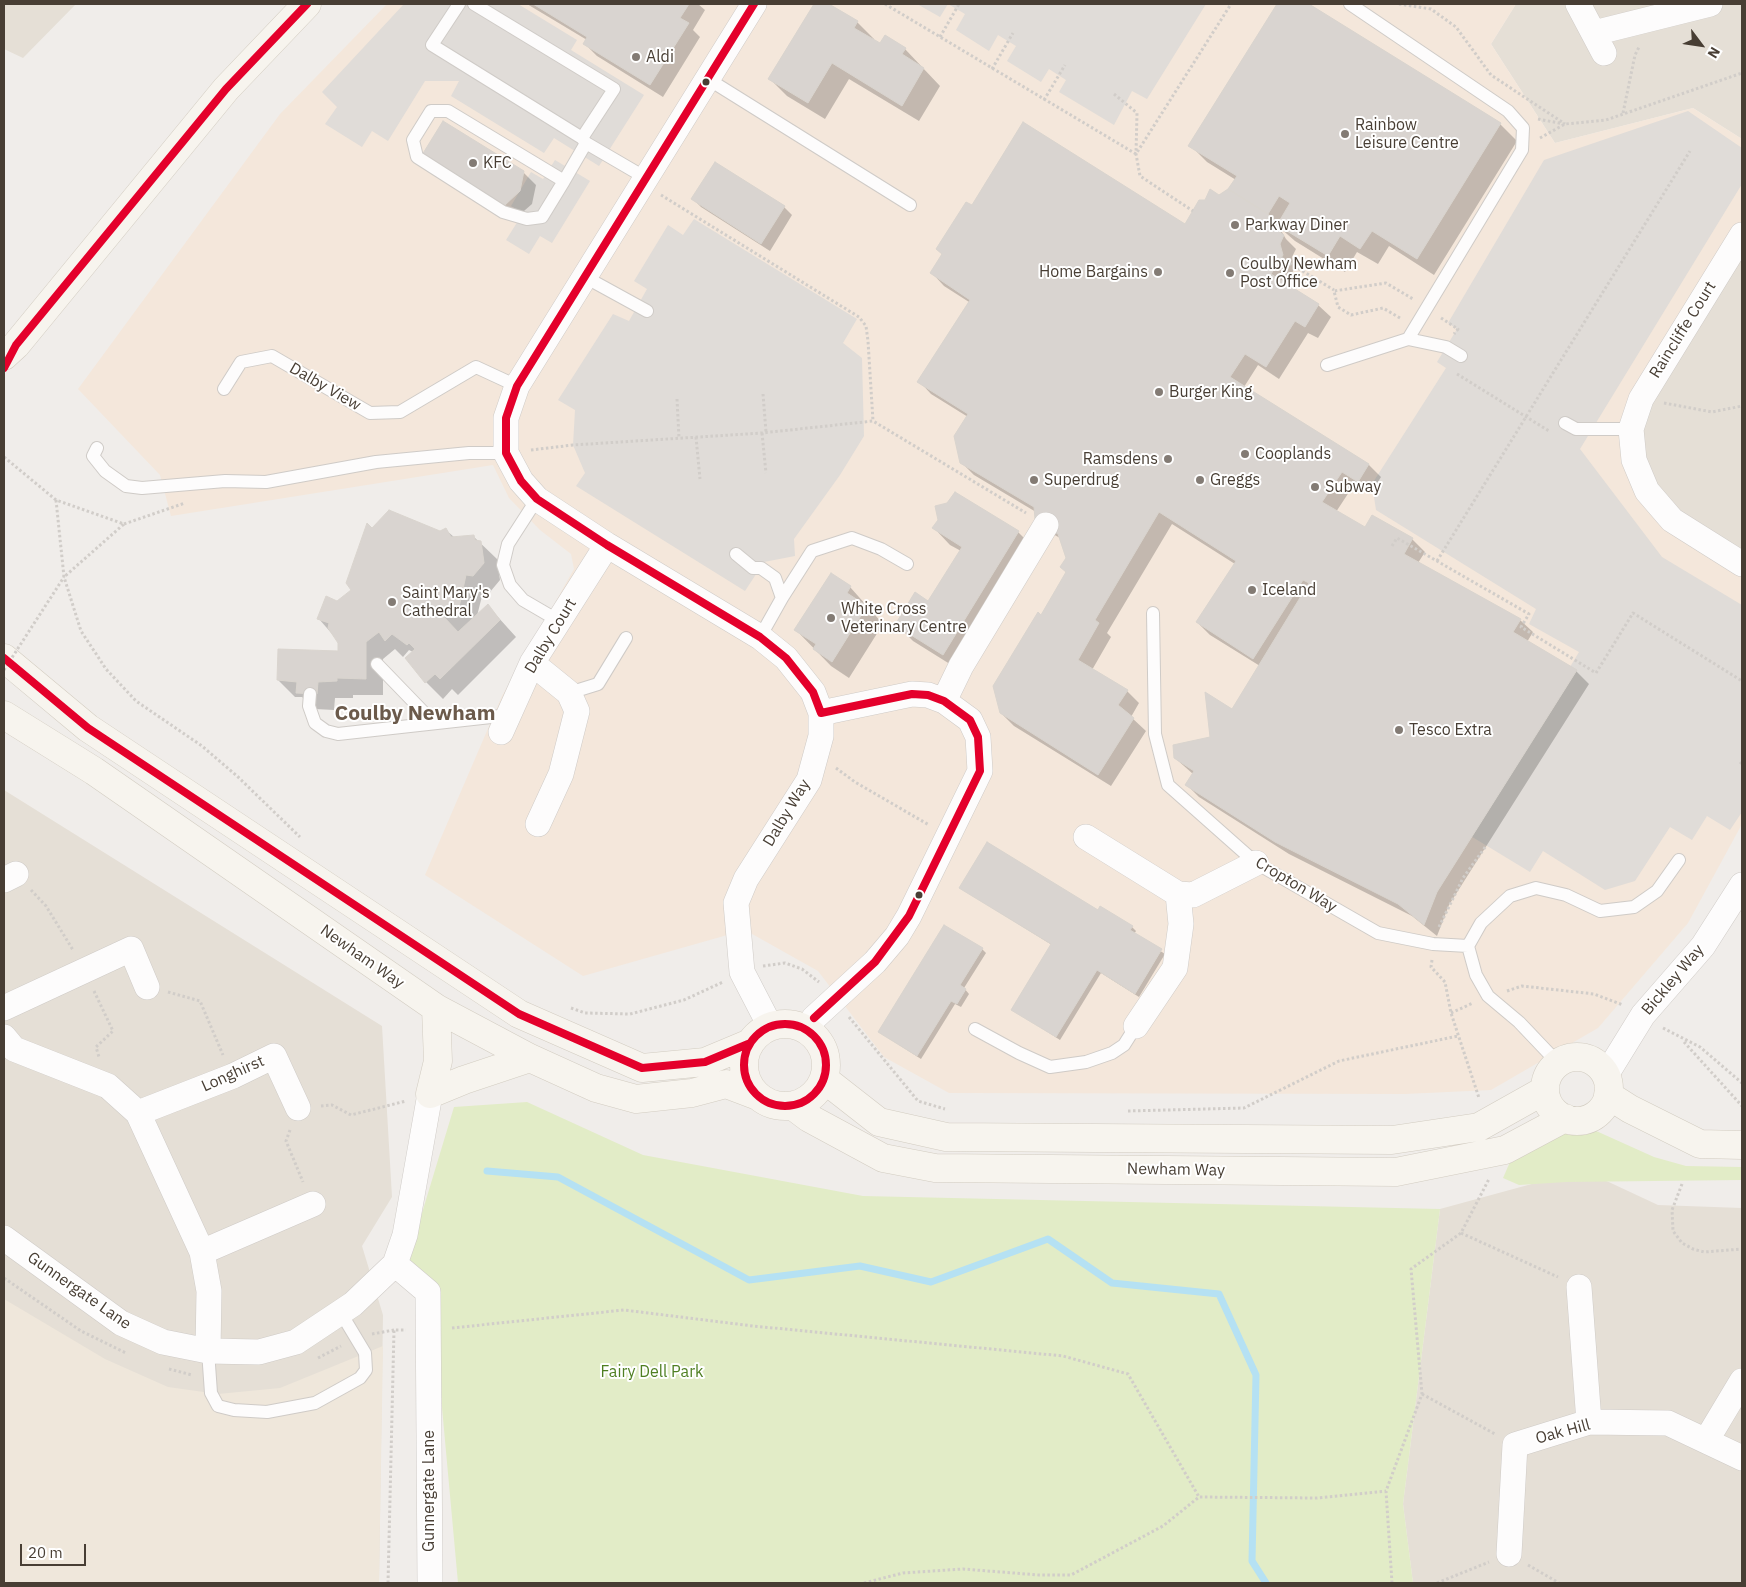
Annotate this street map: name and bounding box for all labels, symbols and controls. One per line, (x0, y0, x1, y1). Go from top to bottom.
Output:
north arrow (1676, 20, 1726, 70)
text: N (1704, 44, 1724, 62)
place label: Aldi (646, 47, 674, 67)
marker: Aldi (630, 51, 642, 63)
unlabelled marker (701, 77, 711, 87)
place label: Rainbow Leisure Centre (1355, 115, 1459, 153)
marker: Rainbow Leisure Centre (1339, 128, 1351, 140)
place label: KFC (483, 153, 512, 173)
marker: KFC (467, 157, 479, 169)
place label: Parkway Diner (1245, 215, 1348, 235)
marker: Parkway Diner (1229, 219, 1241, 231)
place label: Coulby Newham Post Office (1240, 254, 1357, 292)
place label: Home Bargains (1039, 262, 1148, 282)
marker: Home Bargains (1152, 266, 1164, 278)
marker: Coulby Newham Post Office (1224, 267, 1236, 279)
street label: Raincliffe Court (1646, 278, 1720, 382)
street label: Dalby View (286, 359, 364, 415)
place label: Burger King (1169, 382, 1253, 402)
marker: Burger King (1153, 386, 1165, 398)
place label: Cooplands (1255, 444, 1331, 464)
marker: Cooplands (1239, 448, 1251, 460)
place label: Ramsdens (1083, 449, 1158, 469)
marker: Ramsdens (1162, 453, 1174, 465)
place label: Superdrug (1044, 470, 1119, 490)
place label: Greggs (1210, 470, 1260, 490)
marker: Superdrug (1028, 474, 1040, 486)
marker: Greggs (1194, 474, 1206, 486)
place label: Subway (1325, 477, 1381, 497)
marker: Subway (1309, 481, 1321, 493)
place label: Iceland (1262, 580, 1316, 600)
place label: Saint Mary's Cathedral (402, 583, 490, 621)
marker: Iceland (1246, 584, 1258, 596)
street label: Dalby Court (521, 595, 581, 677)
marker: Saint Mary's Cathedral (386, 596, 398, 608)
place label: White Cross Veterinary Centre (841, 599, 967, 637)
marker: White Cross Veterinary Centre (825, 612, 837, 624)
district label: Coulby Newham (335, 701, 495, 727)
place label: Tesco Extra (1409, 720, 1492, 740)
marker: Tesco Extra (1393, 724, 1405, 736)
street label: Dalby Way (759, 776, 815, 850)
street label: Cropton Way (1252, 853, 1340, 917)
unlabelled marker (914, 890, 924, 900)
street label: Newham Way (316, 921, 408, 993)
street label: Bickley Way (1638, 941, 1708, 1019)
street label: Longhirst (199, 1052, 267, 1096)
street label: Newham Way (1127, 1160, 1225, 1180)
street label: Gunnergate Lane (23, 1248, 135, 1334)
park label: Fairy Dell Park (601, 1362, 703, 1382)
street label: Oak Hill (1533, 1415, 1593, 1449)
street label: Gunnergate Lane (419, 1430, 439, 1552)
scale bar (22, 1534, 89, 1566)
text: 20 m (28, 1543, 63, 1562)

